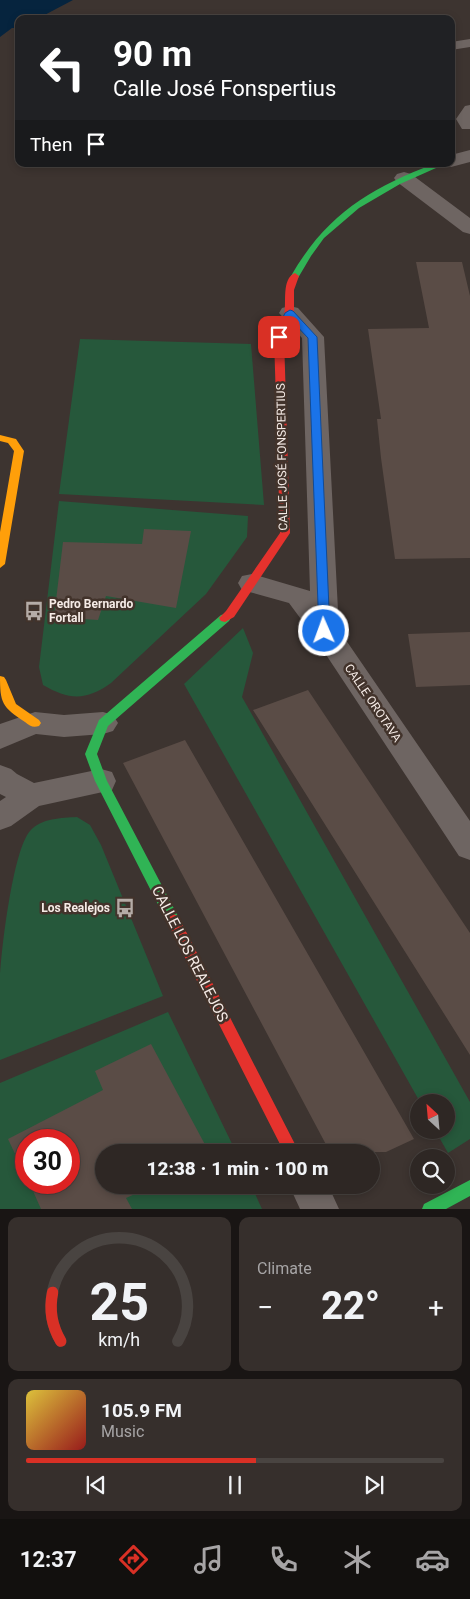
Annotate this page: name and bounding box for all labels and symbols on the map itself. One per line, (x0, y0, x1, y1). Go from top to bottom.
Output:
pin (258, 316, 300, 358)
street label: CALLE JOSÉ FONSPERTIUS (273, 383, 290, 531)
place label: Pedro Bernardo Fortall (49, 597, 134, 625)
bus stop icon: Pedro Bernardo Fortall (23, 600, 45, 622)
position arrow (297, 604, 349, 656)
street label: CALLE OROTAVA (342, 661, 404, 745)
street label: CALLE LOS REALEJOS (148, 883, 232, 1025)
bus stop icon: Los Realejos (114, 897, 136, 919)
place label: Los Realejos (41, 901, 110, 915)
north arrow (410, 1094, 455, 1139)
speed limit sign: 30 (15, 1129, 80, 1194)

